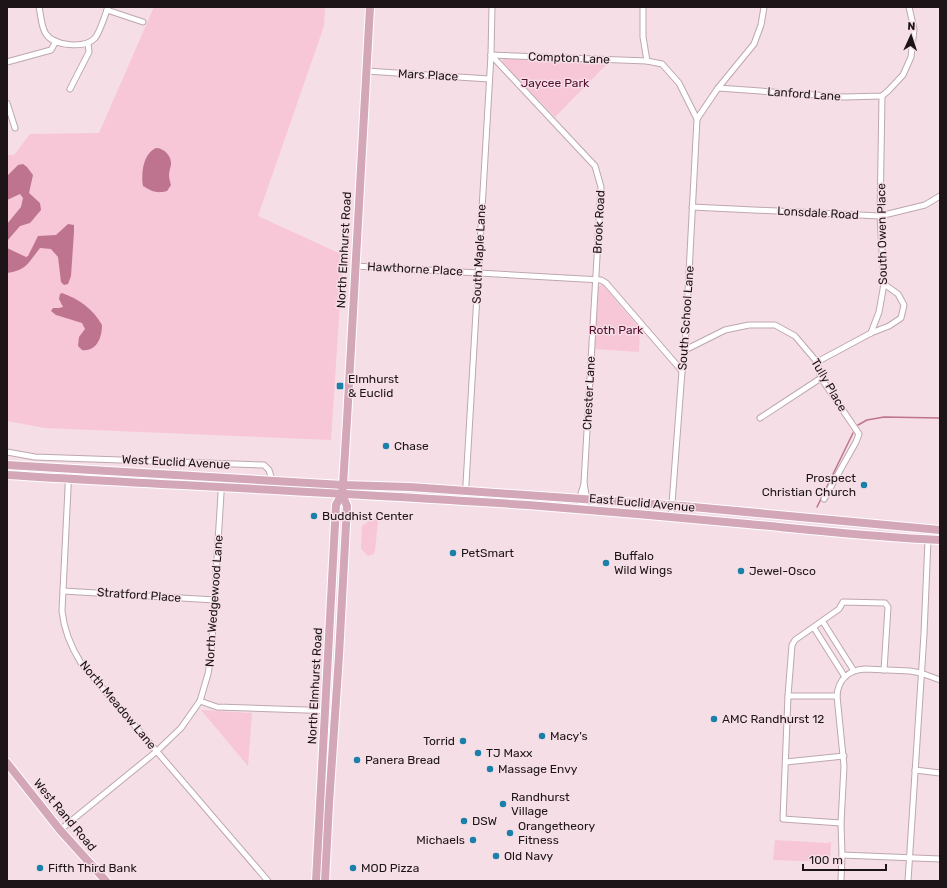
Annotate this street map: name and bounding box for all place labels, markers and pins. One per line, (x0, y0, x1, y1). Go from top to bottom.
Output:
place label: Elmhurst & Euclid (348, 372, 399, 400)
marker: Elmhurst & Euclid (335, 381, 345, 391)
place label: Chase (394, 439, 429, 453)
marker: Chase (381, 441, 391, 451)
place label: Prospect Christian Church (762, 471, 856, 499)
marker: Prospect Christian Church (859, 480, 869, 490)
place label: Buddhist Center (322, 509, 414, 523)
marker: Buddhist Center (309, 511, 319, 521)
place label: PetSmart (461, 546, 514, 560)
marker: PetSmart (448, 548, 458, 558)
place label: Buffalo Wild Wings (614, 549, 672, 577)
marker: Buffalo Wild Wings (601, 558, 611, 568)
place label: Jewel-Osco (749, 564, 816, 578)
marker: Jewel-Osco (736, 566, 746, 576)
place label: AMC Randhurst 12 (722, 712, 824, 726)
marker: AMC Randhurst 12 (709, 714, 719, 724)
place label: Macy's (550, 729, 588, 743)
marker: Macy's (537, 731, 547, 741)
place label: Torrid (423, 734, 455, 748)
marker: Torrid (458, 736, 468, 746)
place label: TJ Maxx (486, 746, 533, 760)
marker: TJ Maxx (473, 748, 483, 758)
place label: Panera Bread (365, 753, 440, 767)
marker: Panera Bread (352, 755, 362, 765)
place label: Massage Envy (498, 762, 578, 776)
marker: Massage Envy (485, 764, 495, 774)
place label: Randhurst Village (511, 790, 570, 818)
marker: Randhurst Village (498, 799, 508, 809)
place label: DSW (472, 814, 498, 828)
marker: DSW (459, 816, 469, 826)
place label: Orangetheory Fitness (518, 819, 595, 847)
marker: Orangetheory Fitness (505, 828, 515, 838)
place label: Michaels (416, 833, 465, 847)
marker: Michaels (468, 835, 478, 845)
place label: Old Navy (504, 849, 554, 863)
marker: Old Navy (491, 851, 501, 861)
place label: Fifth Third Bank (48, 861, 138, 875)
place label: MOD Pizza (361, 861, 419, 875)
marker: Fifth Third Bank (35, 863, 45, 873)
marker: MOD Pizza (348, 863, 358, 873)

